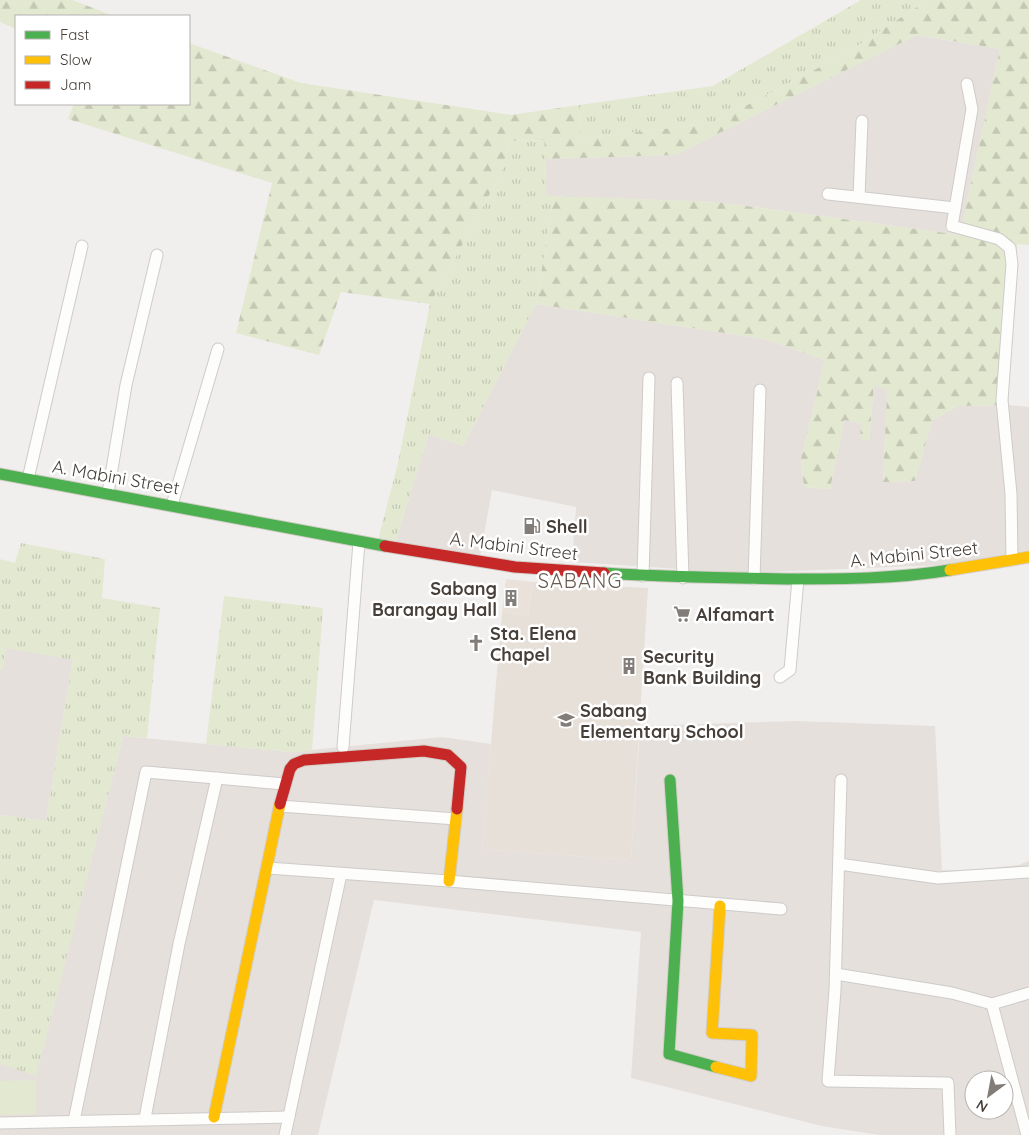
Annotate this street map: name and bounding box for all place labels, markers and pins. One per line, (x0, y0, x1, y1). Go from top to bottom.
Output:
place label: Shell (546, 515, 588, 538)
fuel station icon: Shell (522, 516, 542, 536)
place label: Sabang Barangay Hall (372, 577, 497, 621)
building icon: Sabang Barangay Hall (501, 588, 521, 608)
place label: Alfamart (696, 603, 775, 626)
supermarket icon: Alfamart (672, 604, 692, 624)
place label: Sta. Elena Chapel (490, 622, 577, 666)
church icon: Sta. Elena Chapel (466, 633, 486, 653)
place label: Security Bank Building (643, 645, 761, 689)
building icon: Security Bank Building (619, 656, 639, 676)
place label: Sabang Elementary School (580, 699, 744, 743)
school or university icon: Sabang Elementary School (556, 710, 576, 730)

